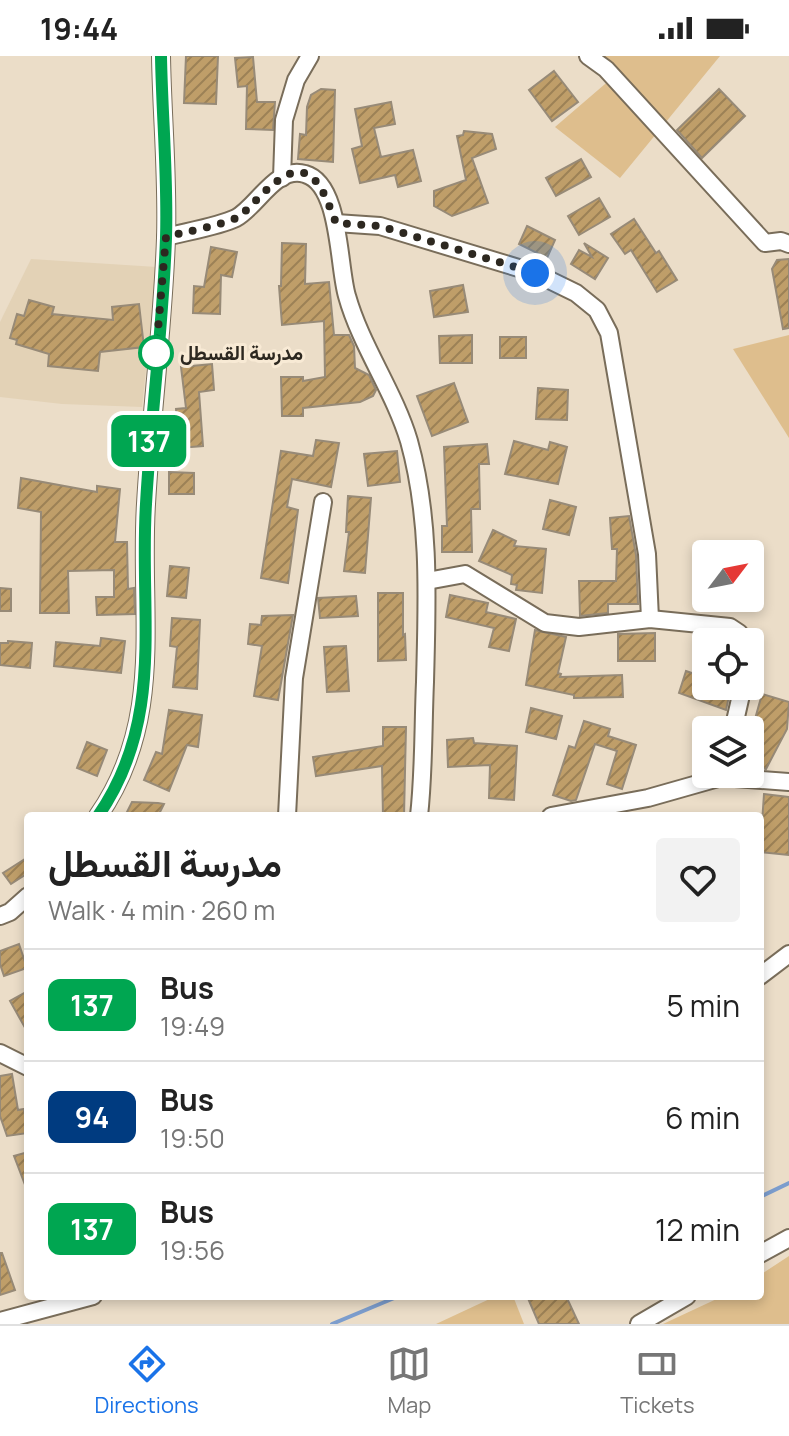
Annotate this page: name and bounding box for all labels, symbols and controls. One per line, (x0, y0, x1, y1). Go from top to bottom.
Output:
text: 19:44 (40, 8, 118, 49)
your location (515, 253, 555, 293)
marker: مدرسة القسطل (139, 336, 173, 370)
place label: مدرسة القسطل (180, 339, 303, 366)
line badge: 137 (103, 415, 195, 467)
text: 137 (127, 422, 171, 460)
north arrow (692, 540, 764, 612)
map controls (692, 540, 764, 788)
button: locate (692, 628, 764, 700)
button: layers (692, 716, 764, 788)
text: مدرسة القسطل (48, 836, 282, 888)
button: heart (656, 838, 740, 922)
text: Walk · 4 min · 260 m (48, 892, 275, 928)
text: Bus (160, 967, 214, 1008)
text: 5 min (666, 985, 740, 1026)
text: 137 (70, 986, 114, 1024)
text: 19:49 (160, 1008, 225, 1044)
text: Bus (160, 1079, 214, 1120)
text: 6 min (665, 1097, 740, 1138)
text: 94 (75, 1098, 109, 1136)
text: 19:50 (160, 1120, 225, 1156)
text: Bus (160, 1191, 214, 1232)
text: 12 min (655, 1209, 740, 1250)
text: 137 (70, 1210, 114, 1248)
text: 19:56 (160, 1232, 225, 1268)
tab: Directions (94, 1342, 199, 1420)
tab: Map (387, 1342, 431, 1420)
tab: Tickets (620, 1342, 695, 1420)

